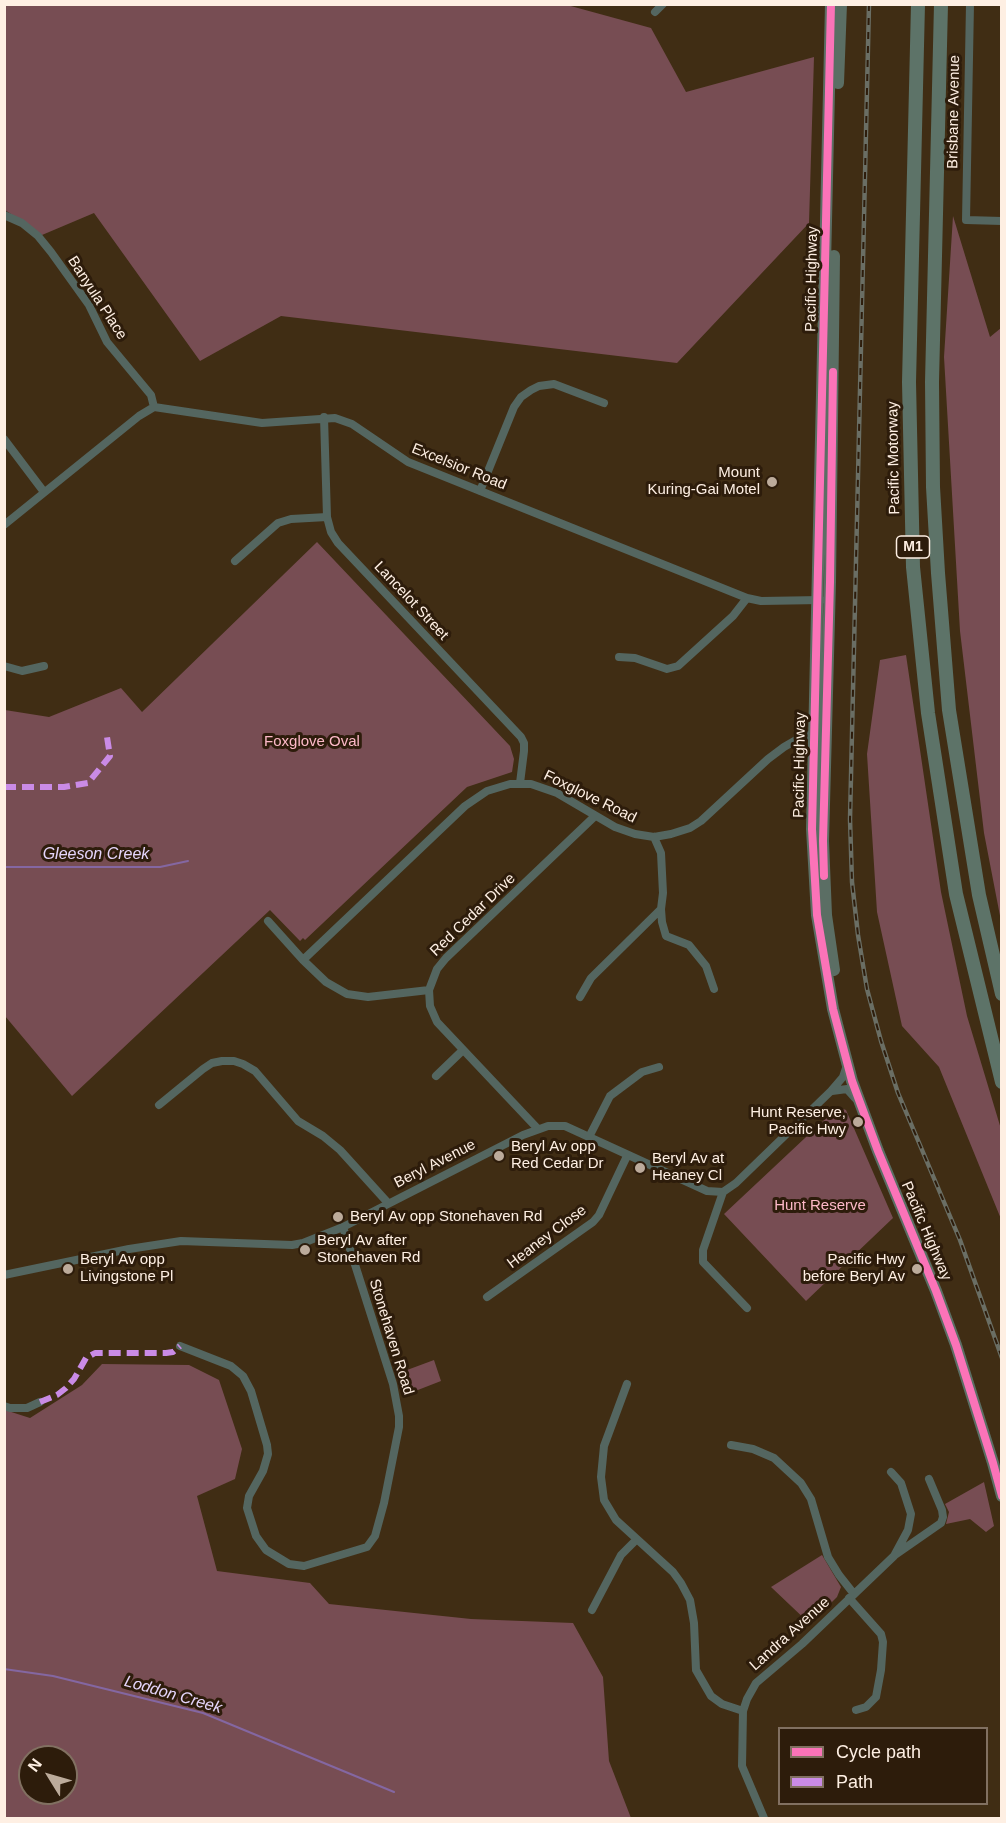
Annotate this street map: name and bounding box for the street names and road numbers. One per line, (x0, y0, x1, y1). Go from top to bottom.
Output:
street label: Brisbane Avenue (944, 55, 964, 169)
street label: Pacific Highway (802, 226, 822, 332)
street label: Banyula Place (63, 253, 131, 343)
street label: Pacific Motorway (884, 401, 904, 515)
street label: Excelsior Road (409, 440, 509, 494)
road number: M1 (896, 536, 930, 558)
street label: Lancelot Street (370, 558, 452, 644)
street label: Pacific Highway (790, 712, 810, 818)
street label: Foxglove Road (541, 767, 639, 827)
street label: Red Cedar Drive (427, 870, 519, 960)
street label: Beryl Avenue (391, 1136, 479, 1192)
street label: Pacific Highway (897, 1179, 955, 1283)
street label: Heaney Close (504, 1201, 590, 1273)
street label: Stonehaven Road (365, 1277, 417, 1397)
street label: Landra Avenue (746, 1593, 834, 1675)

